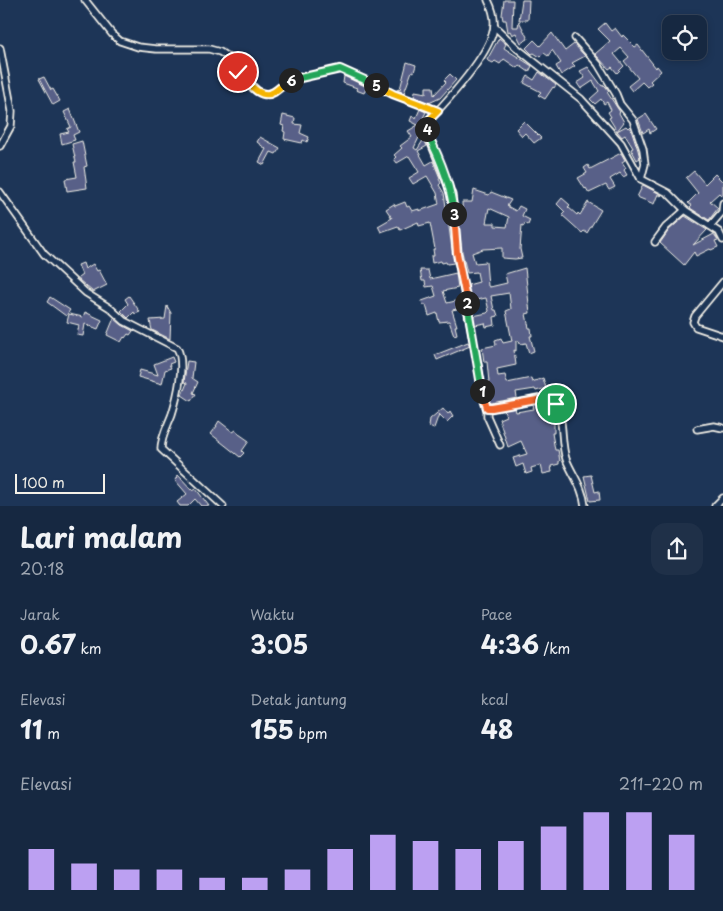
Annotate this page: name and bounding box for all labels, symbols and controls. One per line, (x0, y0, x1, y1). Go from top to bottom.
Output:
map controls (662, 15, 707, 60)
button: locate (662, 15, 707, 60)
pin (217, 51, 259, 93)
icon: check (224, 58, 252, 86)
pin: 6 (278, 68, 304, 92)
text: 6 (287, 70, 296, 91)
pin: 5 (364, 72, 388, 98)
text: 5 (372, 75, 381, 96)
pin: 4 (414, 116, 440, 142)
text: 4 (423, 119, 432, 140)
pin: 3 (442, 202, 466, 226)
text: 3 (450, 204, 459, 225)
pin: 2 (454, 290, 480, 316)
text: 2 (463, 293, 472, 314)
pin: 1 (470, 378, 494, 404)
text: 1 (479, 381, 486, 402)
pin (535, 383, 577, 425)
icon: arrive (542, 390, 570, 418)
scale bar (15, 471, 105, 494)
text: 100 m (22, 472, 65, 493)
text: Lari malam (20, 515, 183, 558)
button: share (651, 523, 703, 575)
text: 20:18 (20, 556, 65, 580)
text: Jarak (20, 604, 60, 625)
text: Waktu (250, 604, 294, 625)
text: Pace (481, 604, 512, 625)
text: 0.67 (20, 625, 76, 663)
text: 3:05 (250, 625, 309, 663)
text: 4:36 (481, 625, 539, 663)
text: km (76, 638, 101, 659)
text: /km (539, 638, 570, 659)
text: Elevasi (20, 689, 66, 710)
text: Detak jantung (250, 689, 347, 710)
text: kcal (481, 689, 509, 710)
text: 11 (20, 710, 43, 748)
text: 155 (250, 710, 294, 748)
text: 48 (481, 710, 513, 748)
text: m (43, 723, 60, 744)
text: bpm (294, 723, 328, 744)
text: Elevasi (20, 771, 72, 795)
text: 211–220 m (619, 771, 703, 795)

